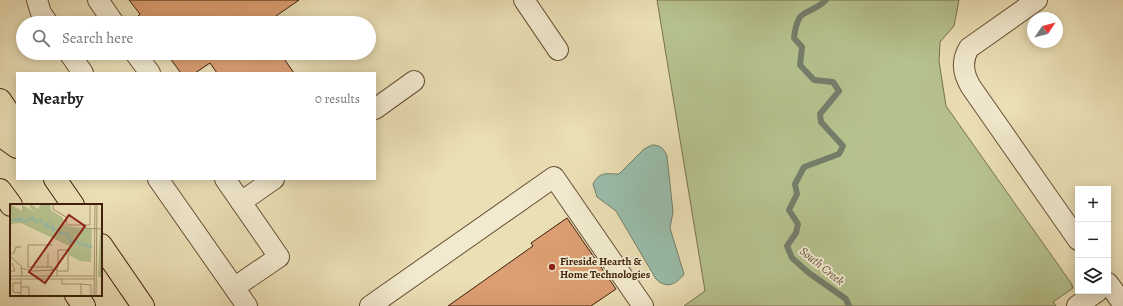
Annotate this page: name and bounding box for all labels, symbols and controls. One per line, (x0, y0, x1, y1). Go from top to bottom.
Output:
north arrow (1027, 12, 1063, 48)
search box (16, 16, 376, 60)
icon: search (30, 27, 52, 49)
text: Search here (62, 28, 133, 48)
text: Nearby (32, 87, 83, 110)
text: 0 results (315, 90, 360, 107)
map controls (1075, 186, 1111, 294)
button: + (1075, 186, 1111, 222)
inset map (10, 204, 102, 296)
button: − (1075, 222, 1111, 258)
water label: South Creek (796, 243, 848, 289)
place label: Fireside Hearth & Home Technologies (560, 254, 651, 282)
button: layers (1075, 258, 1111, 294)
marker: Fireside Hearth & Home Technologies (547, 262, 557, 272)

